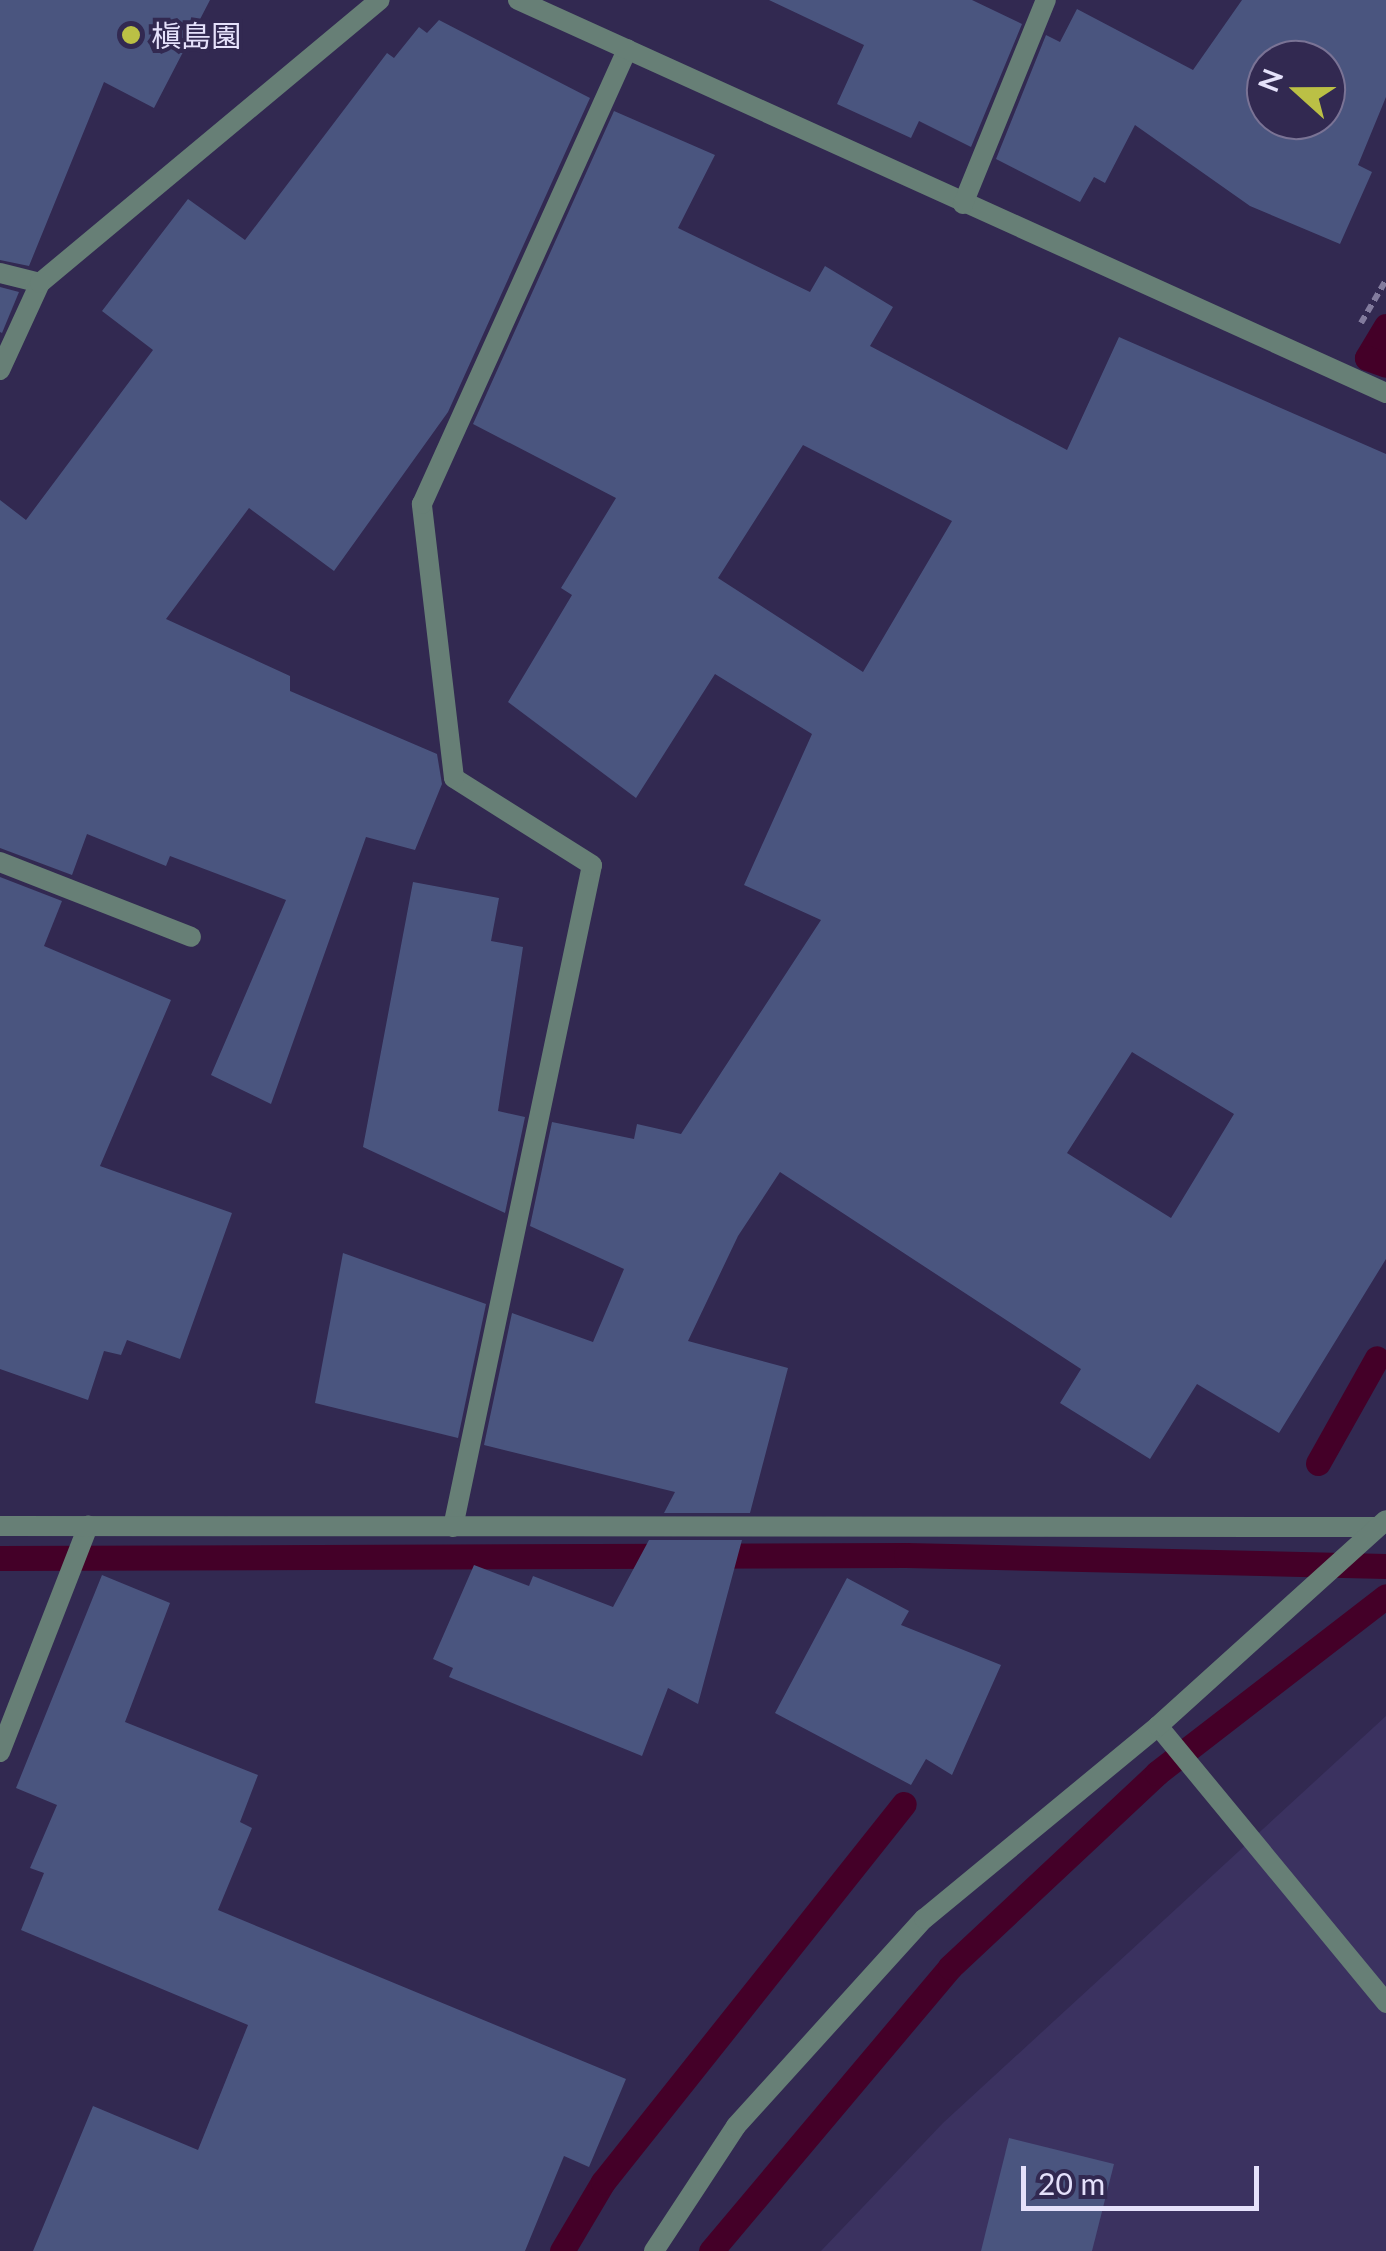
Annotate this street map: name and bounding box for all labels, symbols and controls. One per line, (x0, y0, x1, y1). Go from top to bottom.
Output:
place label: 槇島園 (151, 17, 241, 53)
marker: 槇島園 (120, 24, 142, 46)
north arrow (1246, 40, 1346, 140)
text: N (1250, 64, 1290, 96)
scale bar (1026, 2146, 1264, 2208)
text: 20 m (1038, 2165, 1105, 2201)

